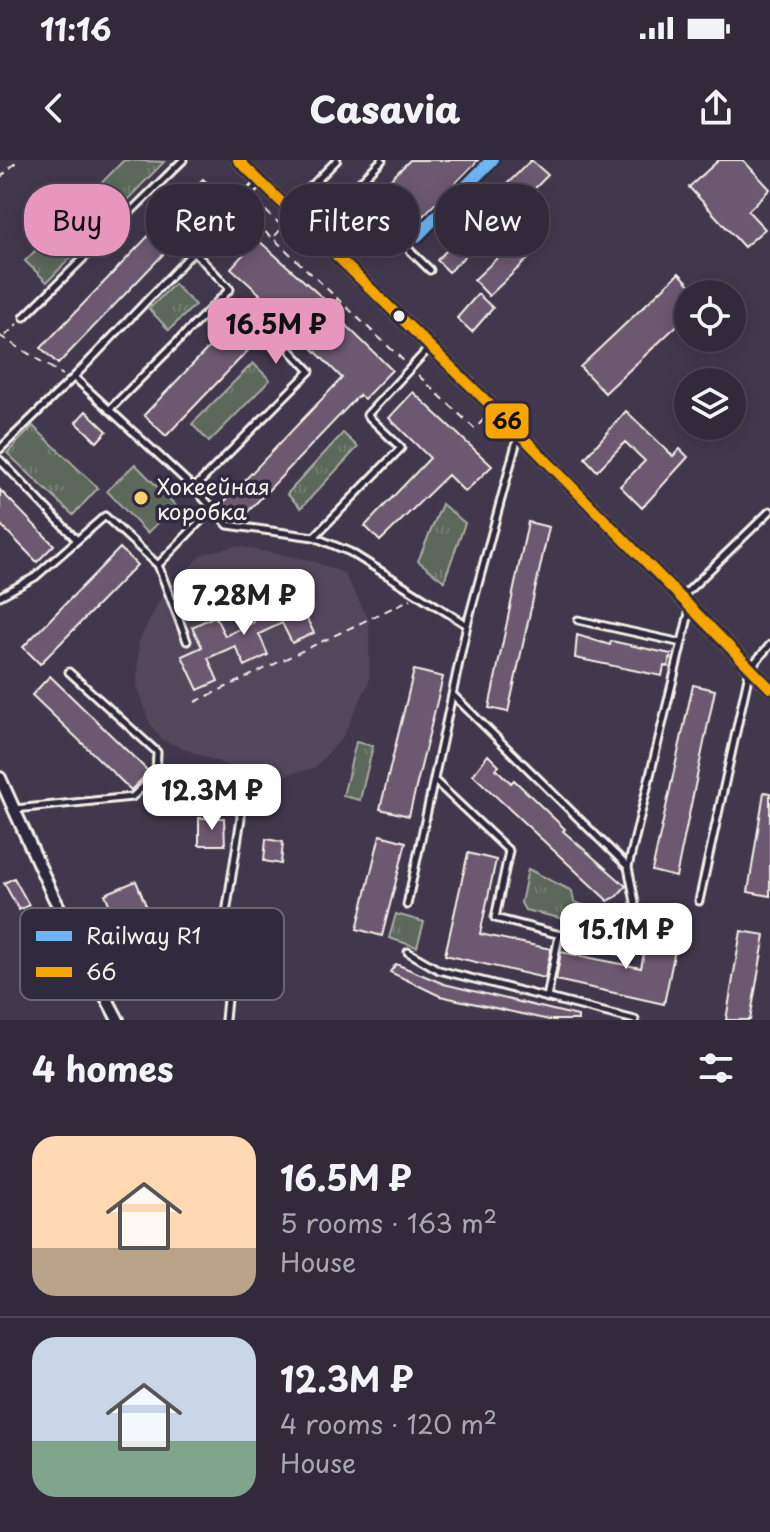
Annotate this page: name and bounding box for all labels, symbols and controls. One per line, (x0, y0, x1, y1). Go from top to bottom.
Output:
text: 11:16 (40, 6, 111, 51)
text: Casavia (310, 81, 460, 135)
icon: back (32, 86, 76, 130)
icon: share (694, 86, 738, 130)
chip: Buy (24, 184, 130, 256)
chip: Rent (146, 184, 264, 256)
chip: Filters (280, 184, 419, 256)
chip: New (435, 184, 549, 256)
map controls (674, 280, 746, 440)
button: locate (674, 280, 746, 352)
pin: 16.5M ₽ (202, 298, 350, 366)
text: 16.5M ₽ (226, 304, 326, 343)
unlabelled marker (391, 308, 407, 324)
button: layers (674, 368, 746, 440)
line badge: 66 (484, 402, 530, 440)
text: 66 (492, 403, 522, 436)
place label: Хокеейная коробка (157, 469, 270, 527)
marker: Хокеейная коробка (132, 489, 150, 507)
pin: 7.28M ₽ (170, 569, 318, 637)
text: 7.28M ₽ (192, 575, 296, 614)
pin: 12.3M ₽ (138, 764, 286, 832)
text: 12.3M ₽ (161, 770, 263, 809)
pin: 15.1M ₽ (552, 903, 700, 971)
legend (20, 908, 284, 1000)
text: 15.1M ₽ (578, 909, 674, 948)
text: Railway R1 (86, 918, 201, 951)
text: 66 (86, 954, 116, 987)
text: 4 homes (32, 1042, 174, 1094)
icon: filters (694, 1046, 738, 1090)
text: 16.5M ₽ (280, 1151, 412, 1203)
icon: home (96, 1168, 192, 1264)
text: 5 rooms · 163 m² (280, 1203, 497, 1242)
text: House (280, 1242, 356, 1281)
text: 12.3M ₽ (280, 1352, 414, 1404)
icon: home (96, 1369, 192, 1465)
text: 4 rooms · 120 m² (280, 1404, 497, 1443)
text: House (280, 1443, 356, 1482)

